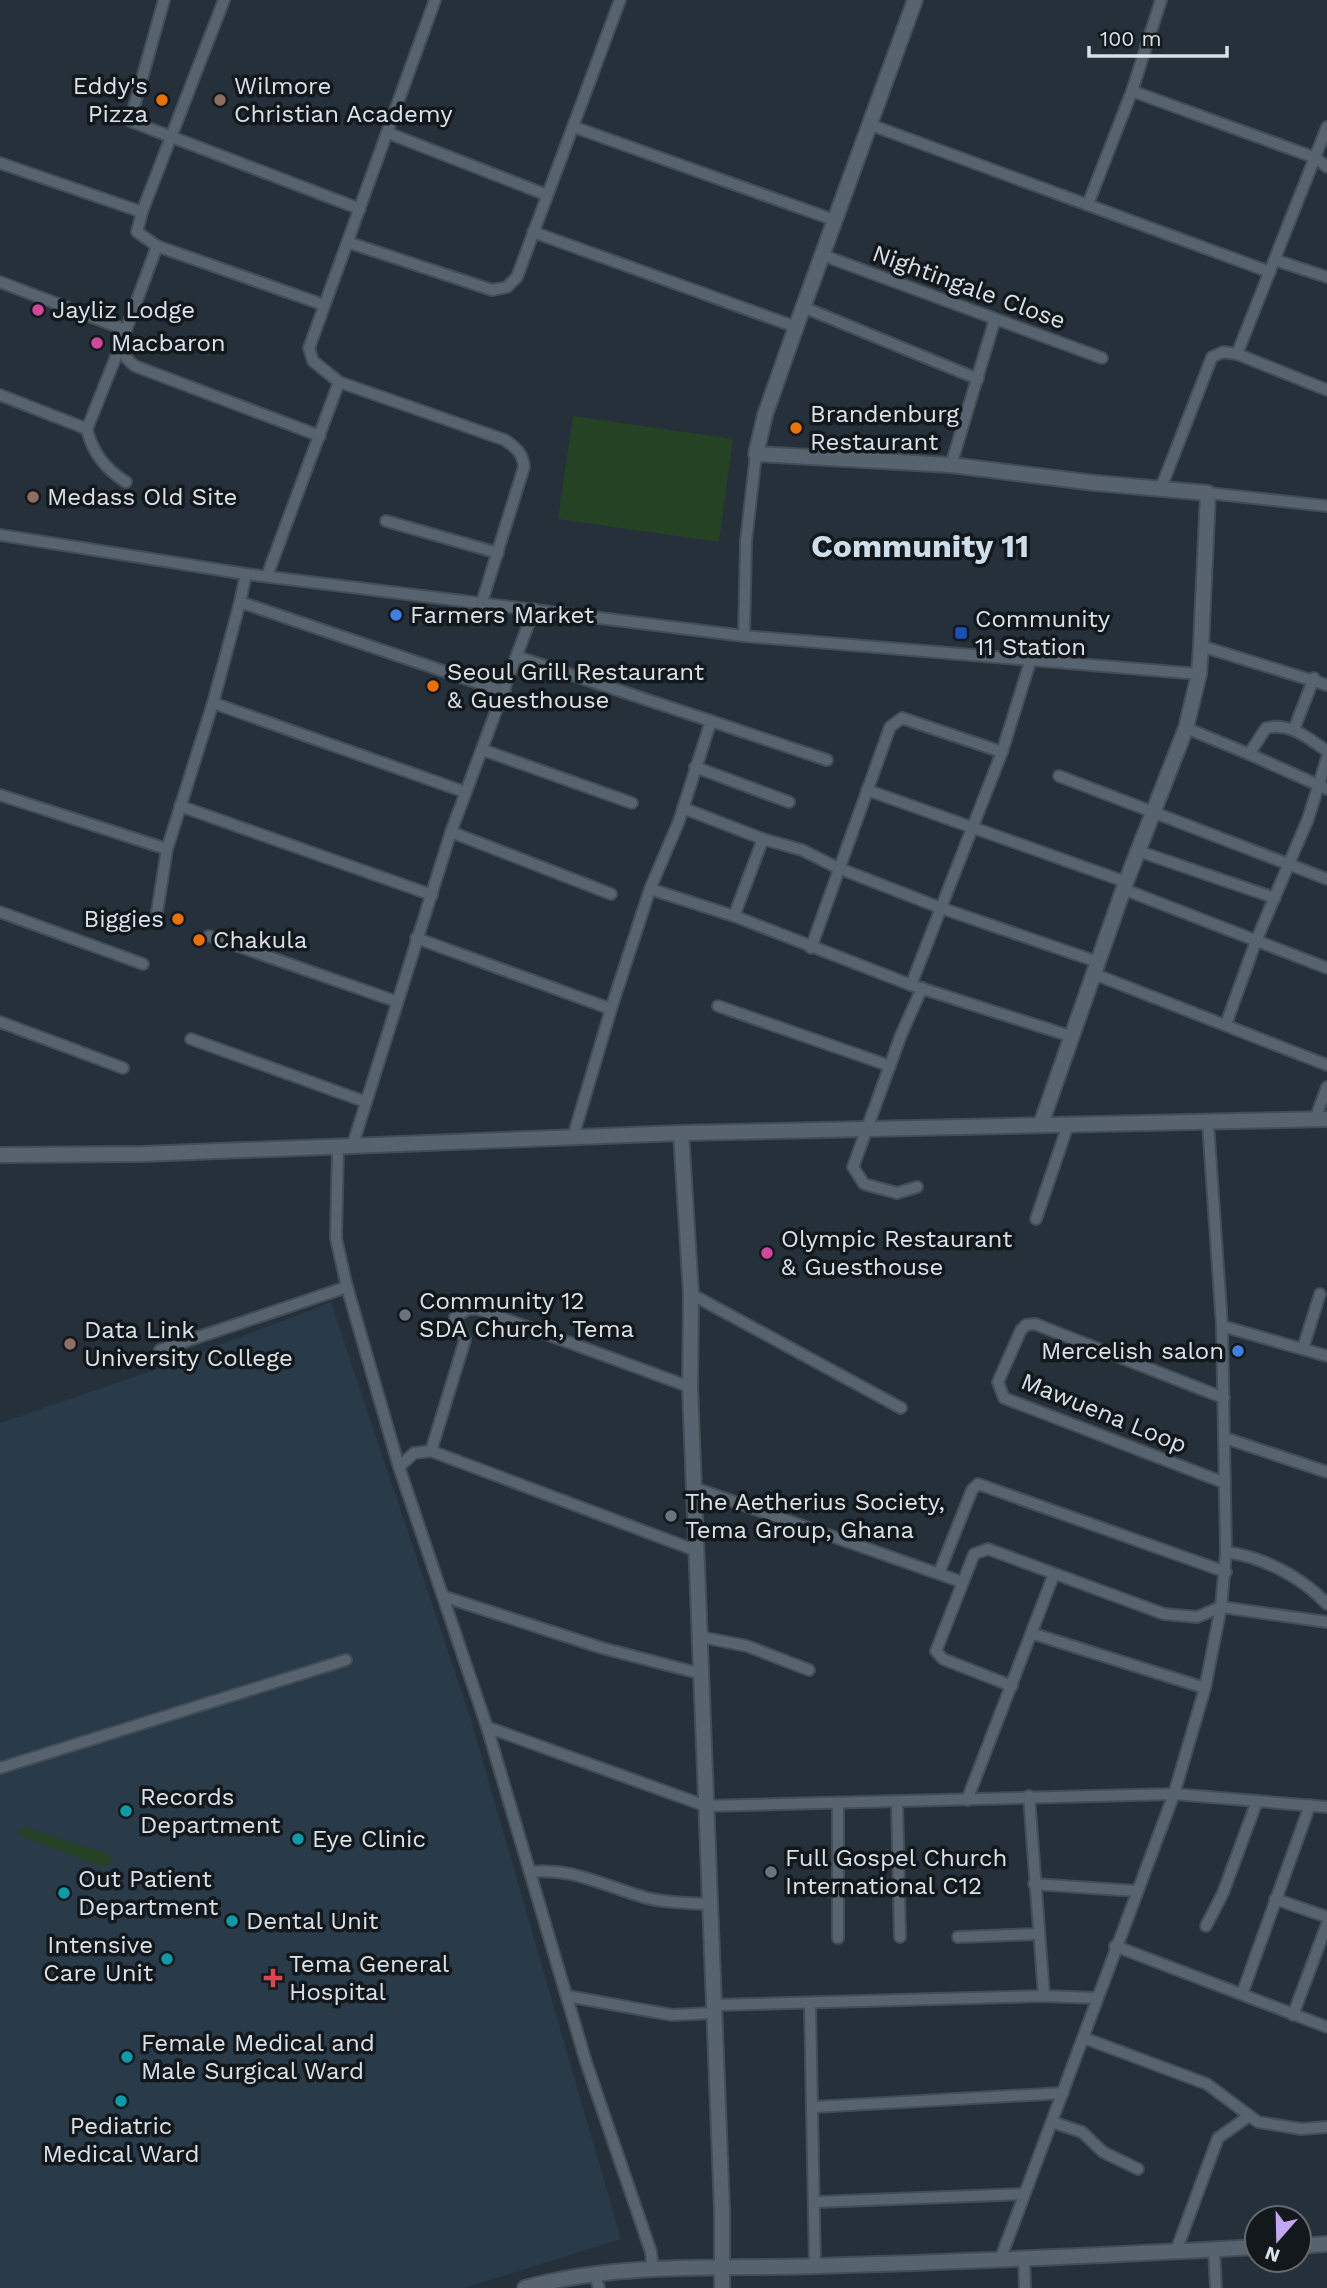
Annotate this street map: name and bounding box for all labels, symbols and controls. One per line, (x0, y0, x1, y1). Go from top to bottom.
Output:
scale bar (1089, 14, 1227, 58)
text: 100 m (1100, 26, 1162, 51)
place label: Eddy's Pizza (73, 72, 148, 128)
place label: Wilmore Christian Academy (234, 72, 453, 128)
marker: Eddy's Pizza (154, 92, 170, 108)
marker: Wilmore Christian Academy (212, 92, 228, 108)
street label: Nightingale Close (869, 239, 1069, 335)
place label: Jayliz Lodge (52, 296, 195, 324)
marker: Jayliz Lodge (30, 302, 46, 318)
place label: Macbaron (111, 329, 226, 357)
marker: Macbaron (89, 335, 105, 351)
place label: Brandenburg Restaurant (810, 400, 959, 456)
marker: Brandenburg Restaurant (788, 420, 804, 436)
place label: Medass Old Site (47, 483, 237, 511)
marker: Medass Old Site (25, 489, 41, 505)
district label: Community 11 (811, 527, 1029, 565)
place label: Farmers Market (410, 601, 594, 629)
place label: Community 11 Station (975, 605, 1111, 661)
marker: Farmers Market (388, 607, 404, 623)
marker: Community 11 Station (953, 625, 969, 641)
place label: Seoul Grill Restaurant & Guesthouse (447, 658, 704, 714)
marker: Seoul Grill Restaurant & Guesthouse (425, 678, 441, 694)
place label: Biggies (84, 905, 164, 933)
marker: Biggies (170, 911, 186, 927)
place label: Chakula (213, 926, 307, 954)
marker: Chakula (191, 932, 207, 948)
place label: Olympic Restaurant & Guesthouse (781, 1225, 1012, 1281)
marker: Olympic Restaurant & Guesthouse (759, 1245, 775, 1261)
place label: Community 12 SDA Church, Tema (419, 1287, 634, 1343)
marker: Community 12 SDA Church, Tema (397, 1307, 413, 1323)
place label: Data Link University College (84, 1316, 293, 1372)
marker: Data Link University College (62, 1336, 78, 1352)
place label: Mercelish salon (1041, 1337, 1224, 1365)
marker: Mercelish salon (1230, 1343, 1246, 1359)
street label: Mawuena Loop (1017, 1367, 1191, 1459)
place label: The Aetherius Society, Tema Group, Ghana (685, 1488, 945, 1544)
marker: The Aetherius Society, Tema Group, Ghana (663, 1508, 679, 1524)
place label: Records Department (140, 1783, 280, 1839)
marker: Records Department (118, 1803, 134, 1819)
place label: Eye Clinic (312, 1825, 426, 1853)
marker: Eye Clinic (290, 1831, 306, 1847)
place label: Full Gospel Church International C12 (785, 1844, 1007, 1900)
marker: Full Gospel Church International C12 (763, 1864, 779, 1880)
place label: Out Patient Department (78, 1865, 218, 1921)
marker: Out Patient Department (56, 1885, 72, 1901)
place label: Dental Unit (246, 1907, 378, 1935)
marker: Dental Unit (224, 1913, 240, 1929)
place label: Intensive Care Unit (43, 1931, 153, 1987)
place label: Tema General Hospital (289, 1950, 450, 2006)
marker: Intensive Care Unit (159, 1951, 175, 1967)
marker: Tema General Hospital (263, 1968, 283, 1988)
place label: Female Medical and Male Surgical Ward (141, 2029, 375, 2085)
marker: Female Medical and Male Surgical Ward (119, 2049, 135, 2065)
marker: Pediatric Medical Ward (113, 2093, 129, 2109)
place label: Pediatric Medical Ward (43, 2112, 199, 2168)
north arrow (1243, 2204, 1313, 2274)
text: N (1262, 2241, 1283, 2268)

